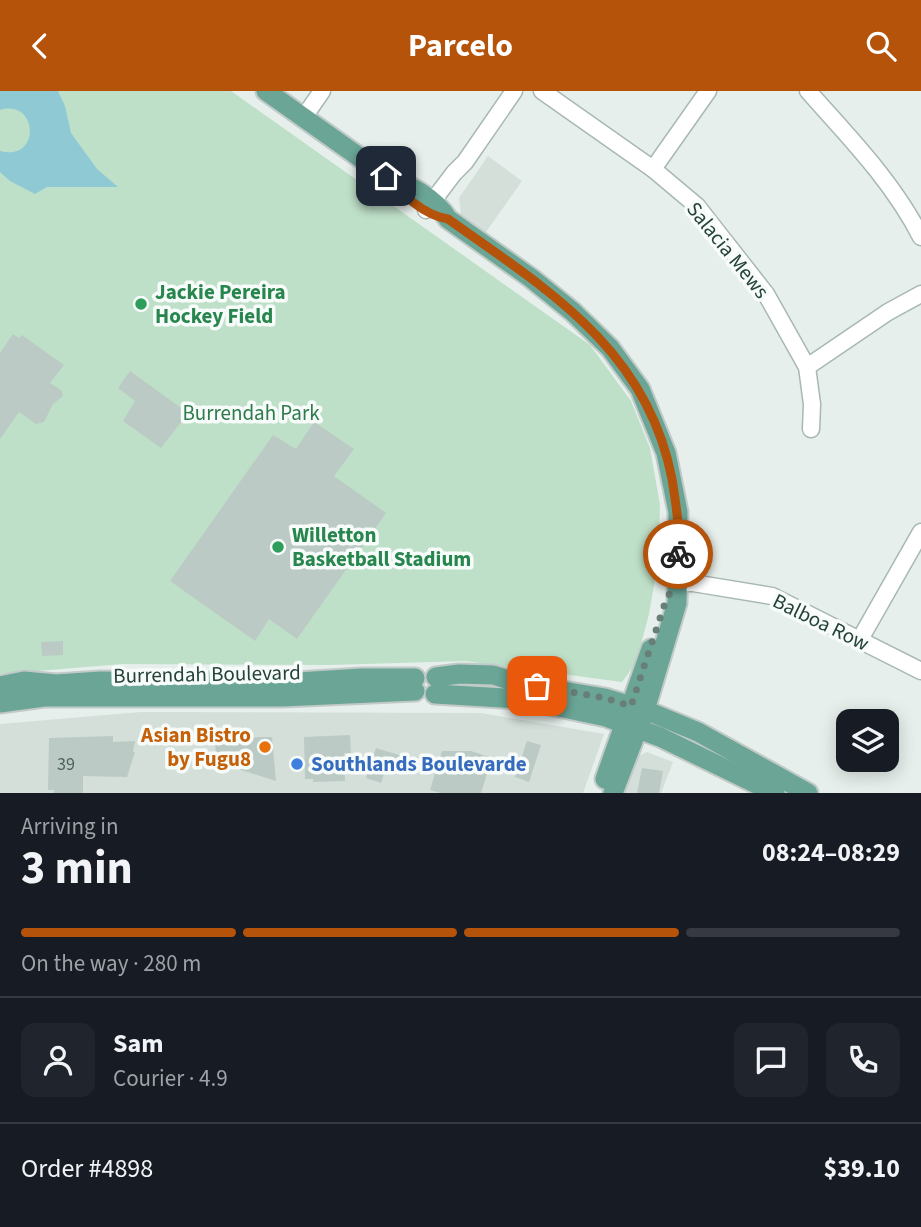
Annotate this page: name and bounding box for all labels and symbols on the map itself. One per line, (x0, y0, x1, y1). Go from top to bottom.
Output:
pin (356, 146, 416, 206)
street label: Salacia Mews (680, 195, 777, 305)
place label: Jackie Pereira Hockey Field (155, 277, 286, 331)
marker: Jackie Pereira Hockey Field (133, 296, 149, 312)
park label: Burrendah Park (182, 398, 320, 428)
courier (643, 519, 713, 589)
place label: Willetton Basketball Stadium (292, 520, 471, 574)
marker: Willetton Basketball Stadium (270, 539, 286, 555)
street label: Balboa Row (768, 586, 874, 658)
pin (507, 656, 567, 716)
street label: Burrendah Boulevard (113, 657, 301, 691)
place label: Asian Bistro by Fugu8 (140, 720, 251, 774)
marker: Asian Bistro by Fugu8 (257, 739, 273, 755)
place label: Southlands Boulevarde (311, 749, 527, 779)
house number: 39 (57, 752, 75, 777)
marker: Southlands Boulevarde (289, 756, 305, 772)

